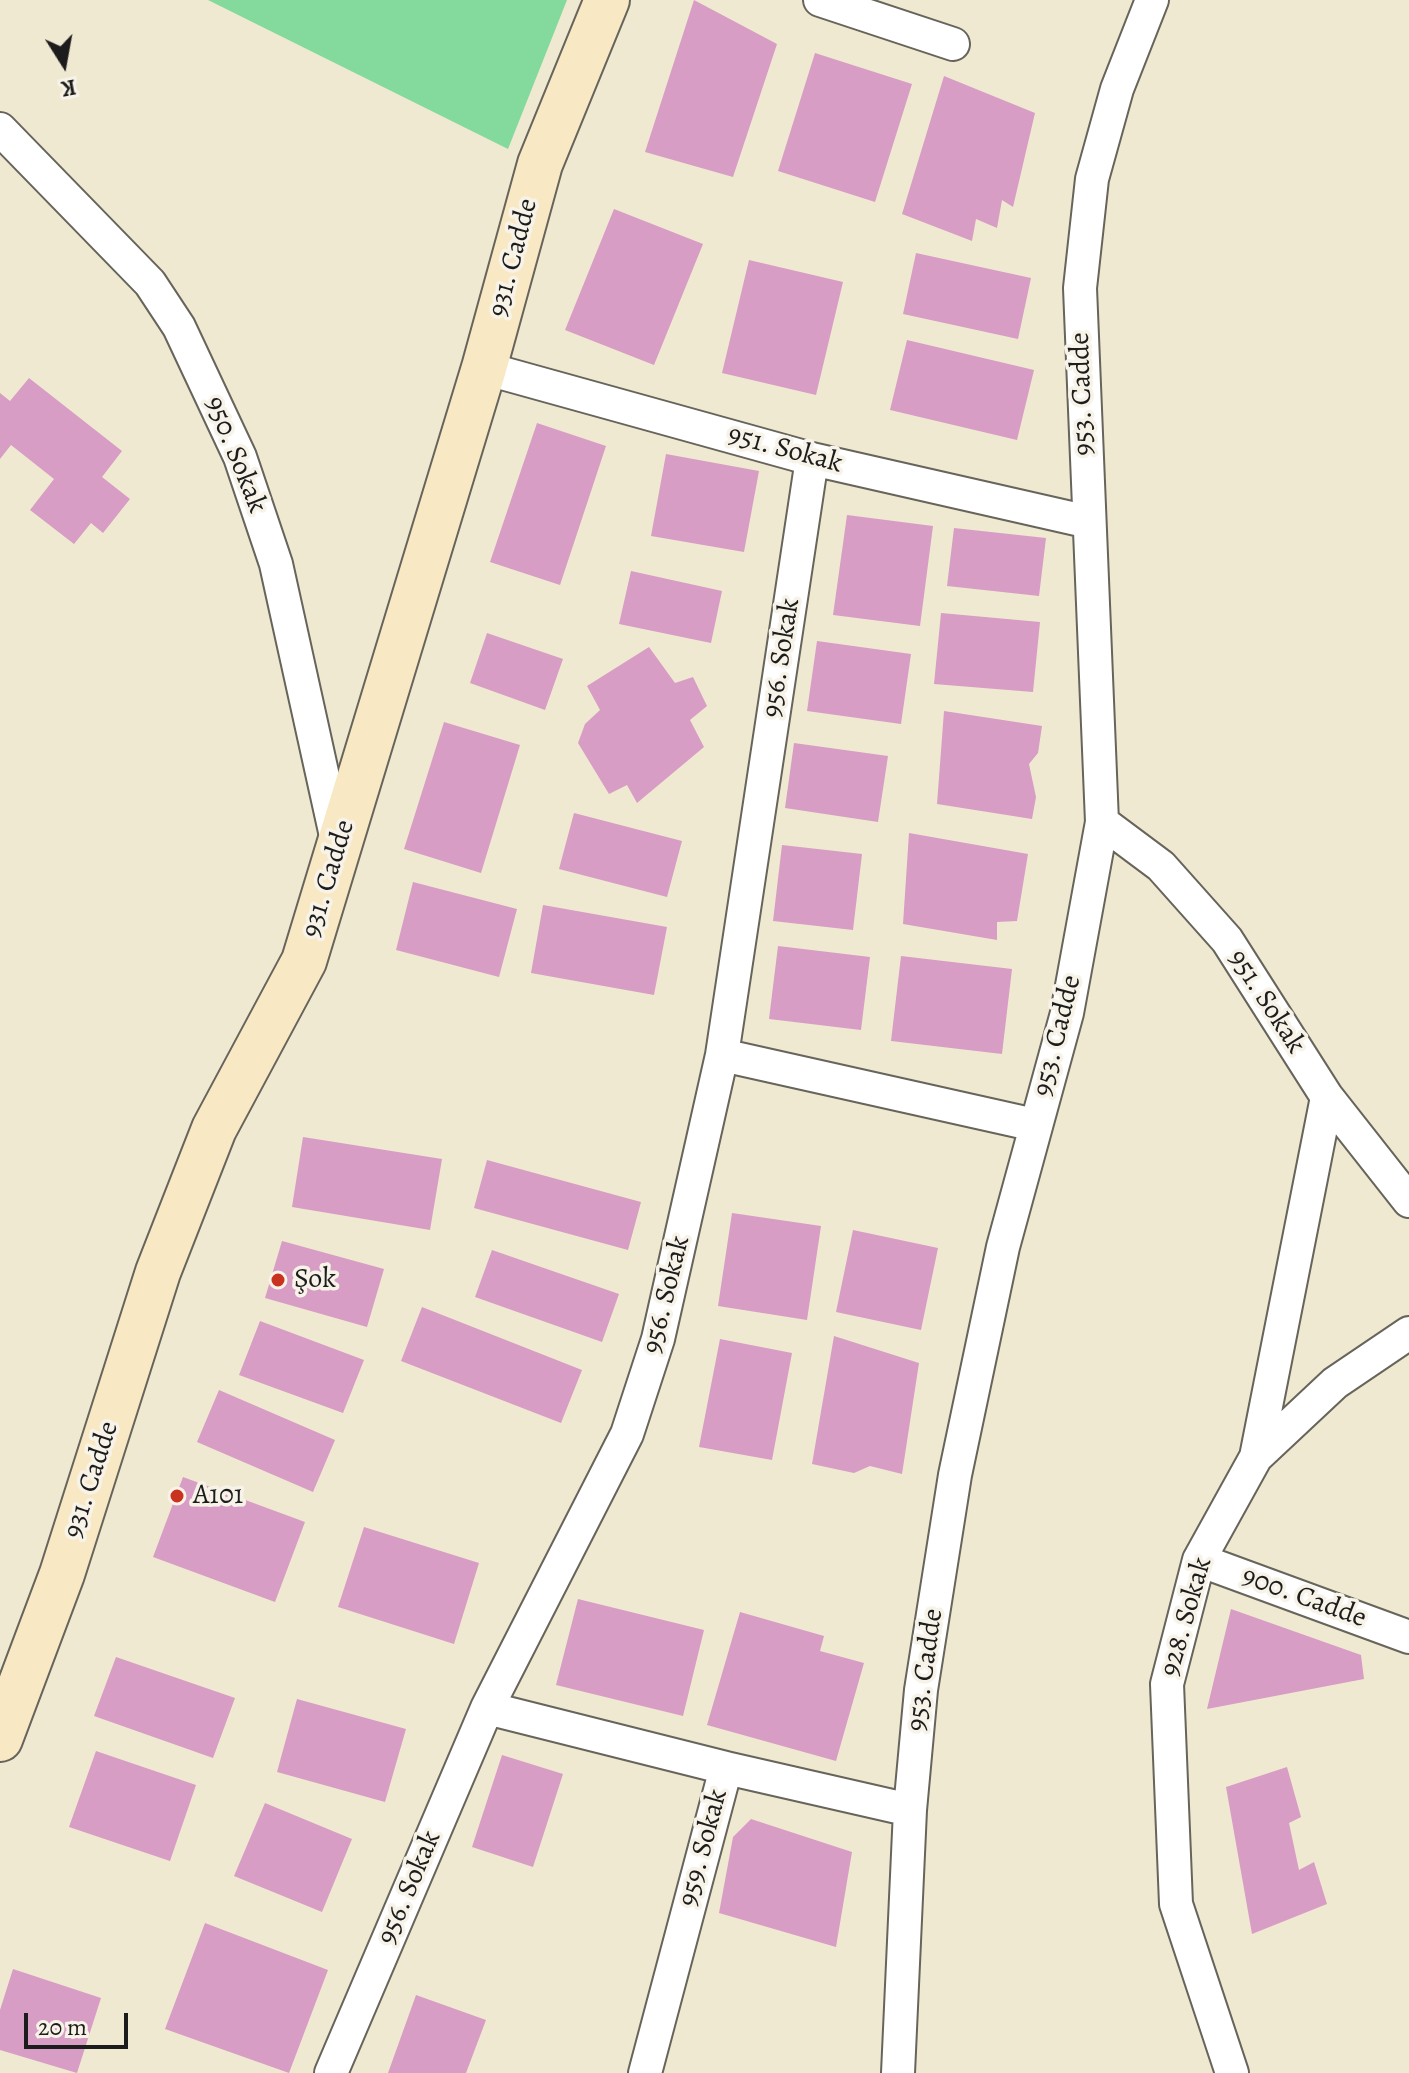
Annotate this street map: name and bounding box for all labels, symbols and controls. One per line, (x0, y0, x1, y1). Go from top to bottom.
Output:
north arrow (24, 24, 104, 104)
text: K (59, 71, 79, 104)
street label: 931. Cadde (482, 195, 546, 321)
street label: 953. Cadde (1064, 332, 1102, 456)
street label: 950. Sokak (197, 392, 273, 518)
street label: 951. Sokak (724, 419, 846, 481)
street label: 956. Sokak (756, 596, 808, 720)
street label: 931. Cadde (295, 816, 363, 942)
street label: 951. Sokak (1220, 944, 1312, 1060)
street label: 953. Cadde (1027, 972, 1089, 1100)
street label: 956. Sokak (636, 1233, 698, 1357)
place label: Şok (294, 1263, 336, 1297)
marker: Şok (269, 1271, 287, 1289)
street label: 931. Cadde (57, 1417, 127, 1543)
place label: A101 (193, 1479, 243, 1513)
marker: A101 (168, 1487, 186, 1505)
street label: 928. Sokak (1154, 1554, 1220, 1680)
street label: 900. Cadde (1237, 1560, 1371, 1636)
street label: 953. Cadde (901, 1606, 951, 1734)
street label: 959. Sokak (672, 1786, 736, 1910)
street label: 956. Sokak (371, 1826, 449, 1950)
scale bar (28, 1997, 132, 2047)
text: 20 m (38, 2011, 87, 2043)

